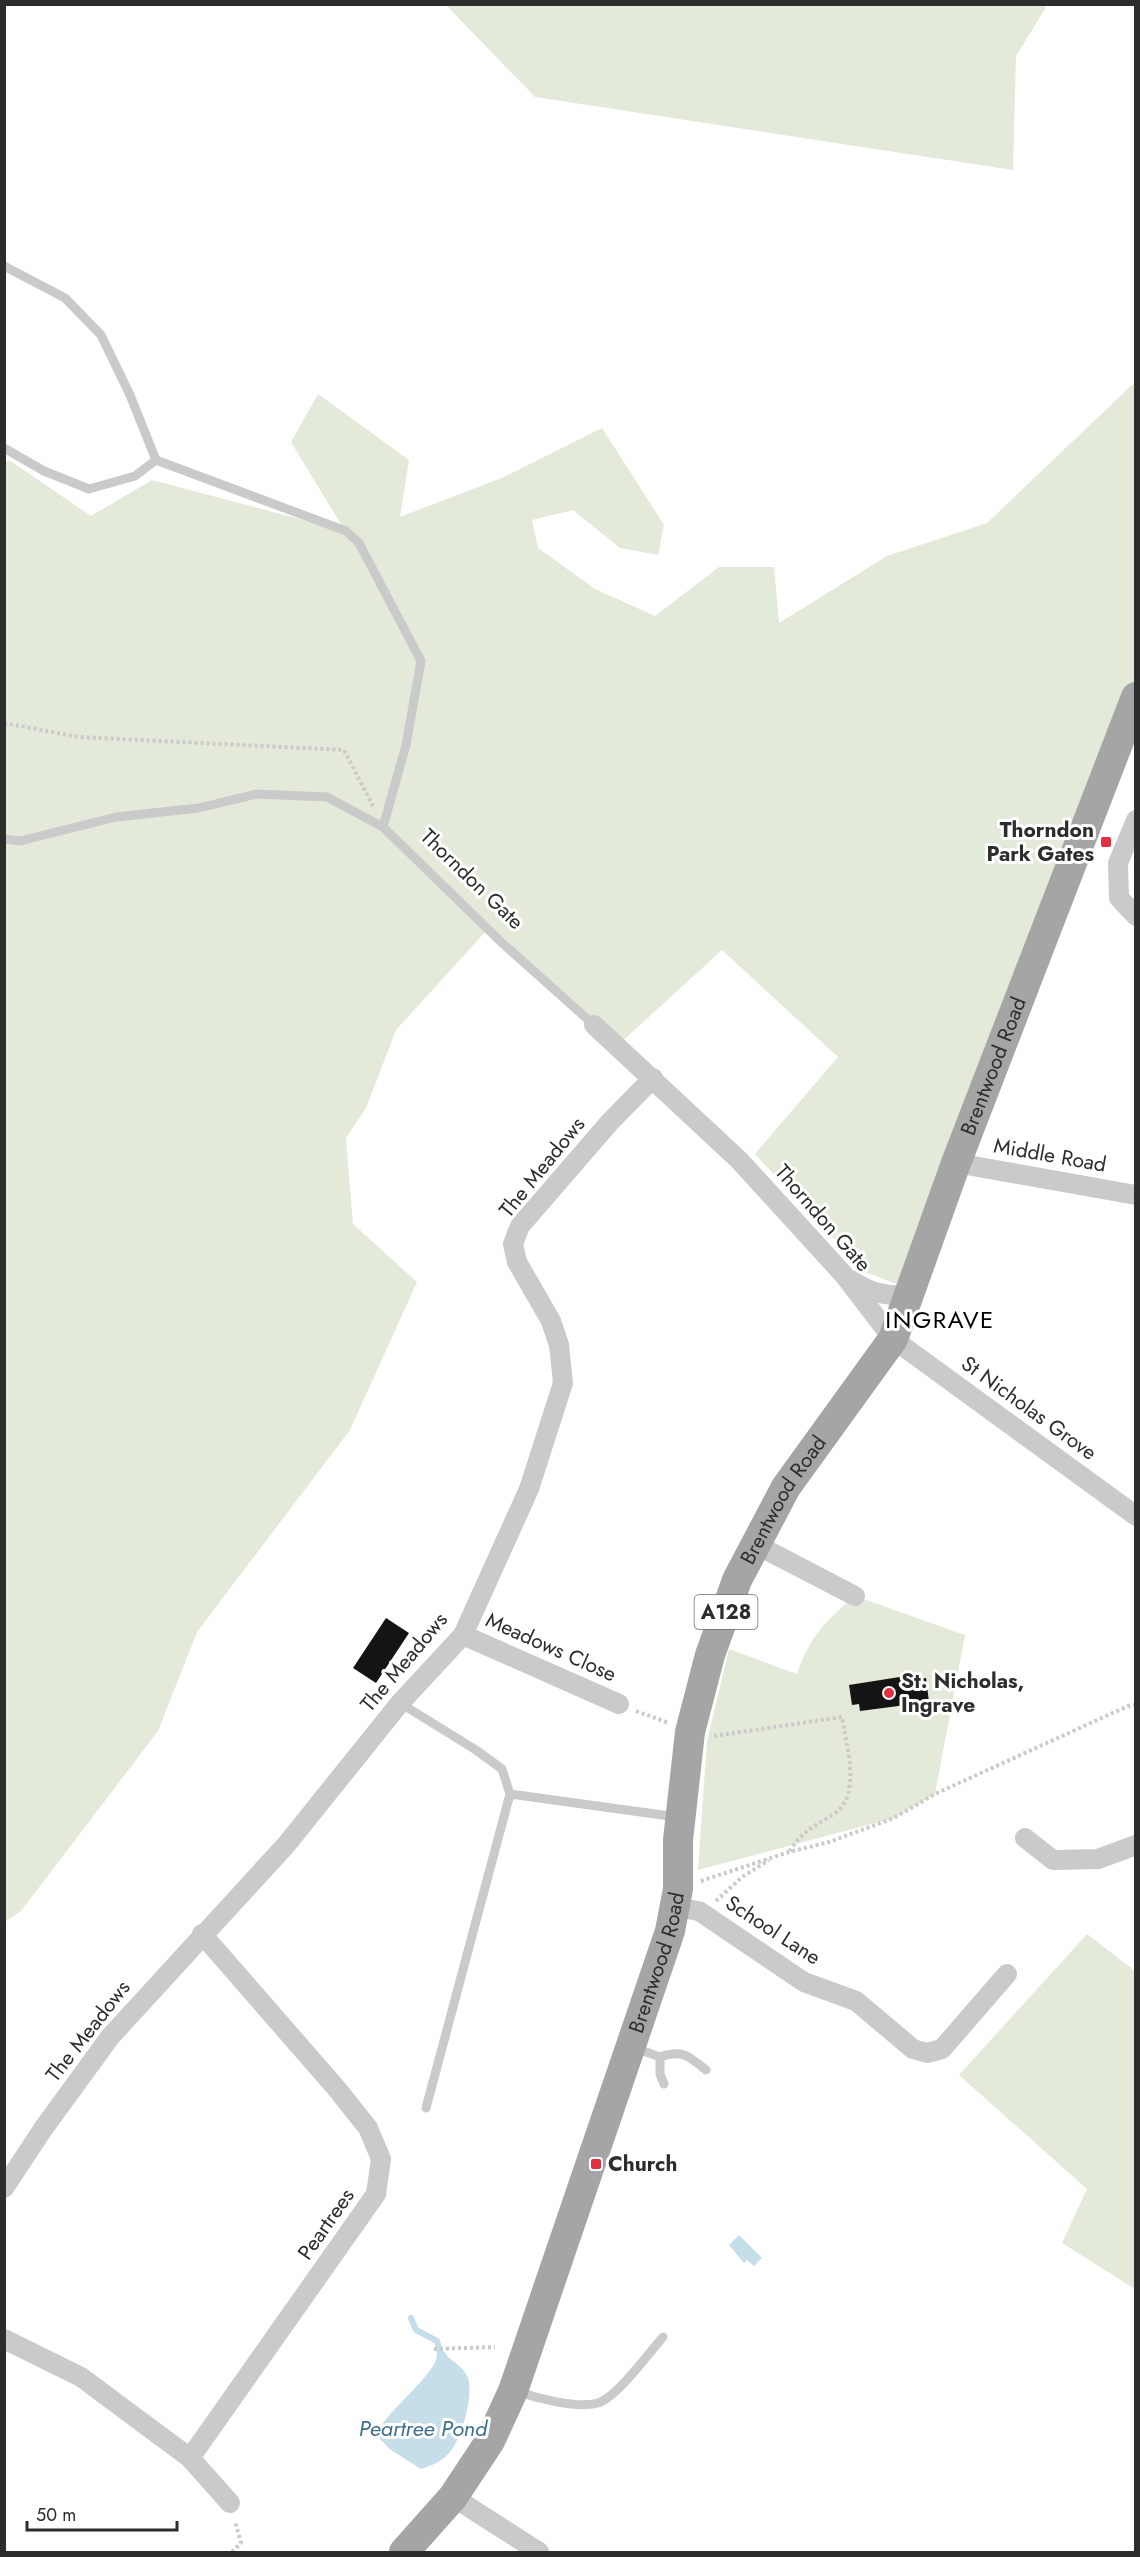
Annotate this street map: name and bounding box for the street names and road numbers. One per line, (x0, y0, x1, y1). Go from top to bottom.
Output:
street label: Thorndon Gate (414, 822, 531, 936)
street label: Brentwood Road (953, 993, 1034, 1140)
street label: The Meadows (492, 1110, 592, 1224)
street label: Middle Road (991, 1130, 1109, 1180)
street label: Thorndon Gate (768, 1158, 878, 1278)
street label: St Nicholas Grove (955, 1349, 1103, 1468)
street label: Brentwood Road (733, 1429, 834, 1570)
road number: A128 (694, 1595, 758, 1629)
street label: Meadows Close (481, 1605, 621, 1689)
street label: The Meadows (353, 1606, 455, 1718)
street label: School Lane (720, 1888, 827, 1972)
street label: Brentwood Road (621, 1890, 692, 2037)
street label: The Meadows (39, 1974, 137, 2088)
street label: Peartrees (290, 2182, 362, 2266)

